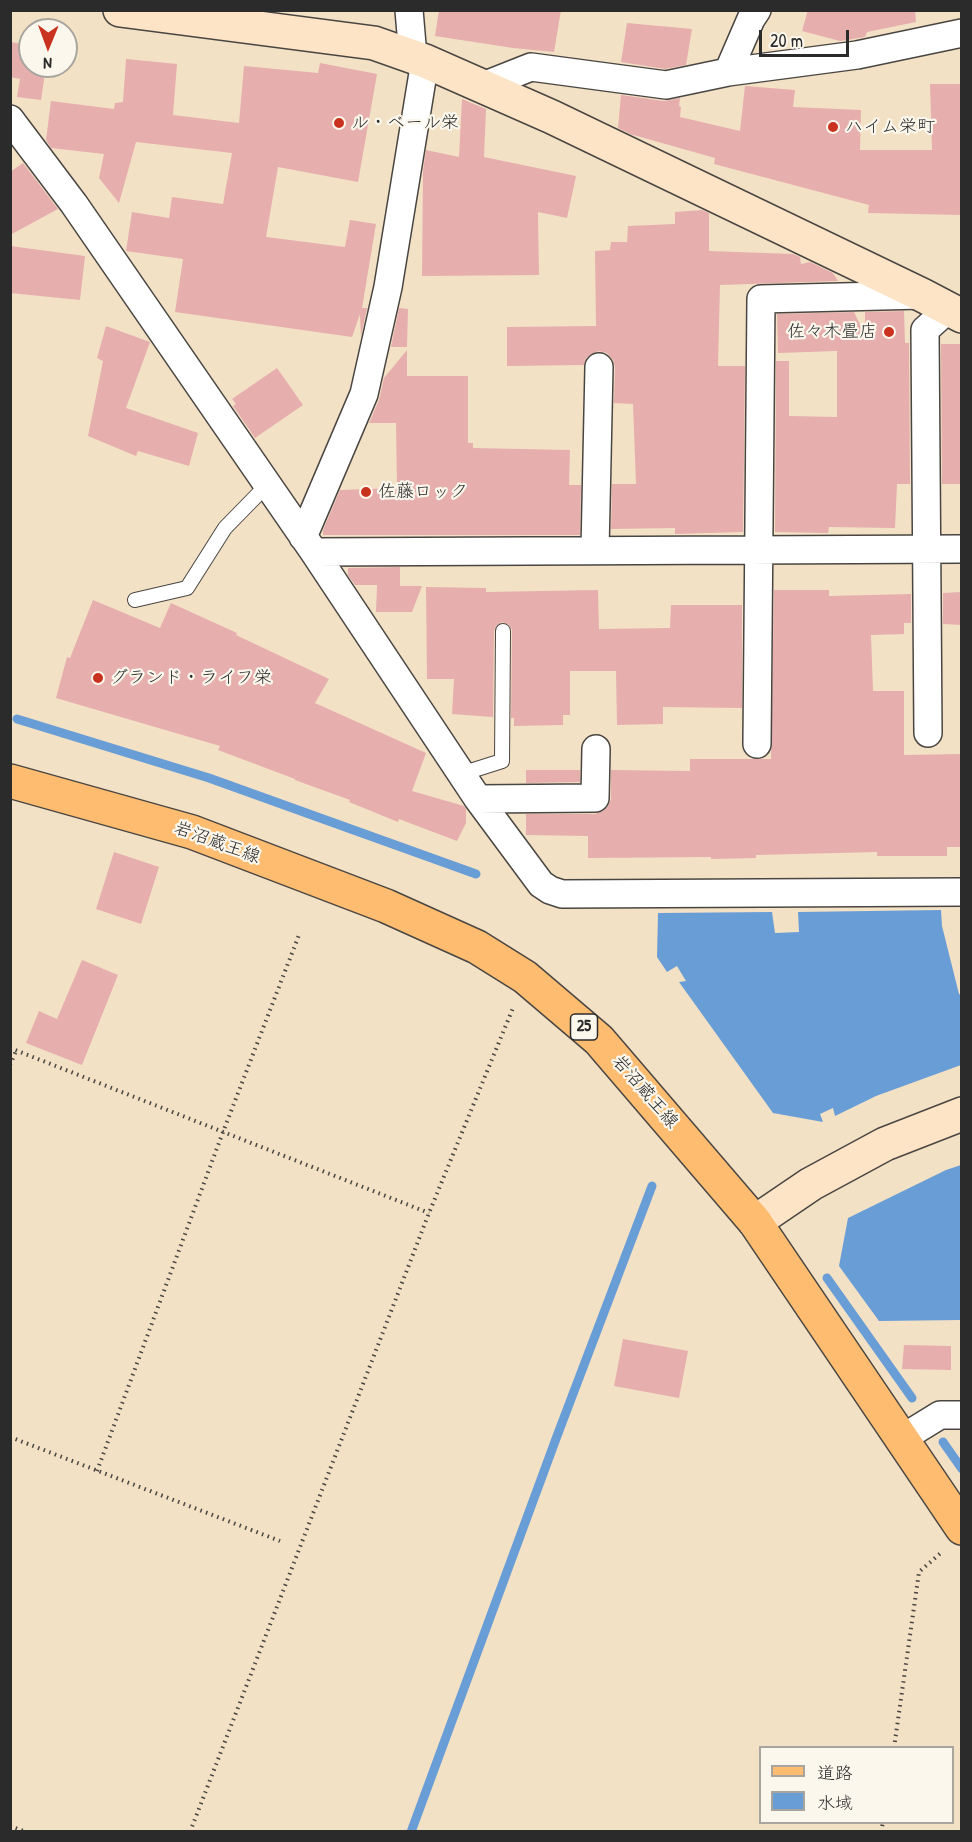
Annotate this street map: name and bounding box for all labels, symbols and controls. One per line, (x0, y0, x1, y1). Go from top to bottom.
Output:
north arrow (18, 18, 78, 78)
scale bar (762, 18, 852, 56)
text: 20 m (770, 28, 803, 53)
text: N (43, 53, 52, 75)
place label: ル・ベール栄 (351, 112, 459, 134)
marker: ル・ベール栄 (332, 116, 346, 130)
place label: ハイム栄町 (845, 116, 935, 138)
marker: ハイム栄町 (826, 120, 840, 134)
place label: 佐々木畳店 (787, 321, 877, 343)
marker: 佐々木畳店 (882, 325, 896, 339)
place label: 佐藤ロック (378, 481, 468, 503)
marker: 佐藤ロック (359, 485, 373, 499)
place label: グランド・ライフ栄 (110, 667, 272, 689)
marker: グランド・ライフ栄 (91, 671, 105, 685)
street label: 岩沼蔵王線 (171, 817, 263, 869)
road number: 25 (570, 1014, 598, 1040)
street label: 岩沼蔵王線 (607, 1051, 683, 1133)
legend (759, 1746, 954, 1824)
text: 道路 (817, 1760, 853, 1785)
text: 水域 (817, 1790, 853, 1815)

